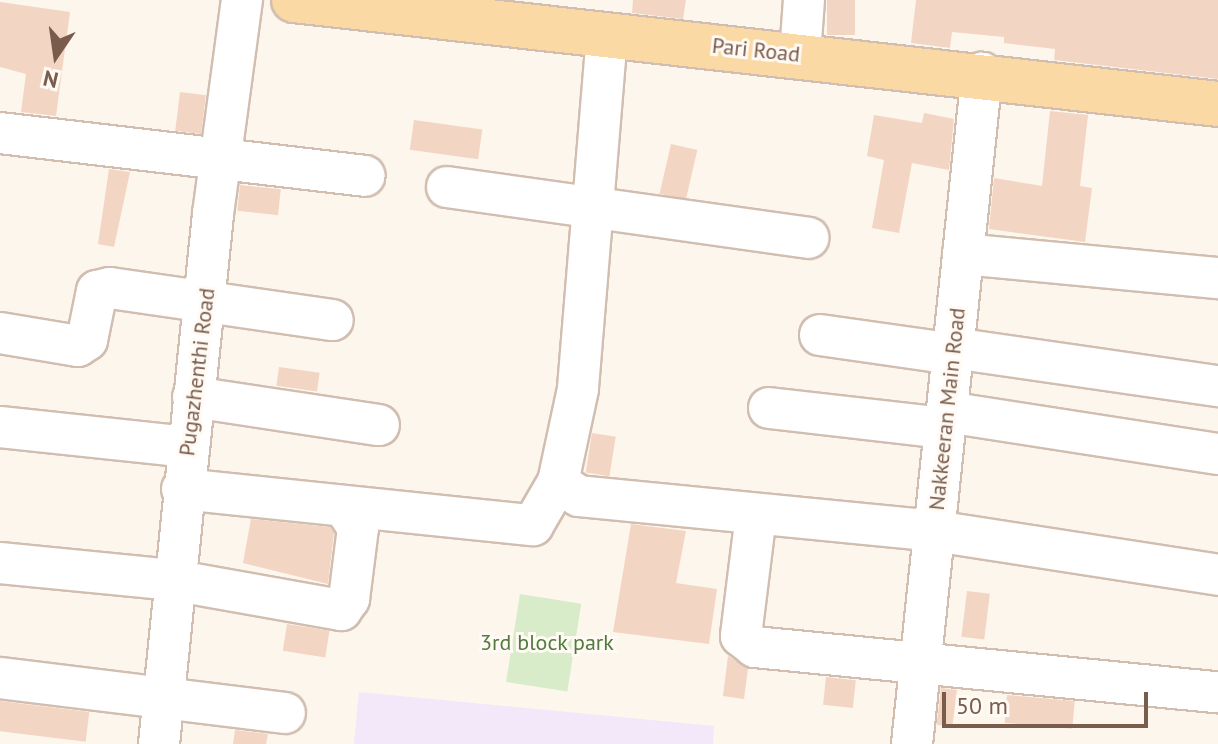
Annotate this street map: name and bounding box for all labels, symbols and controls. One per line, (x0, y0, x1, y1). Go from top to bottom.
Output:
north arrow (16, 16, 96, 96)
street label: Pari Road (711, 32, 801, 68)
text: N (40, 64, 61, 95)
street label: Pugazhenthi Road (174, 287, 220, 457)
street label: Nakkeeran Main Road (923, 306, 971, 512)
park label: 3rd block park (480, 630, 614, 656)
scale bar (946, 676, 1152, 726)
text: 50 m (956, 690, 1008, 721)

